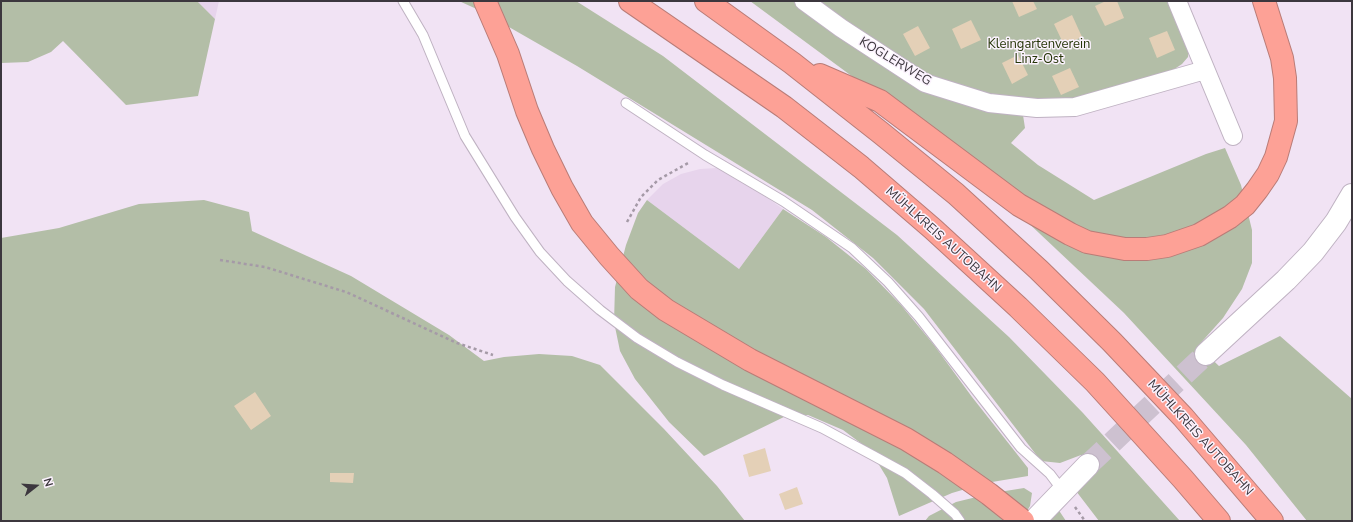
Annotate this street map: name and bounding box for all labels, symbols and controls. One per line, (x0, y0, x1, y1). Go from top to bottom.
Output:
street label: KOGLERWEG (856, 34, 934, 90)
park label: Kleingartenverein Linz-Ost (988, 37, 1090, 68)
street label: MÜHLKREIS AUTOBAHN (882, 184, 1004, 296)
street label: MÜHLKREIS AUTOBAHN (1144, 377, 1256, 499)
north arrow (16, 466, 56, 506)
text: N (40, 476, 56, 488)

